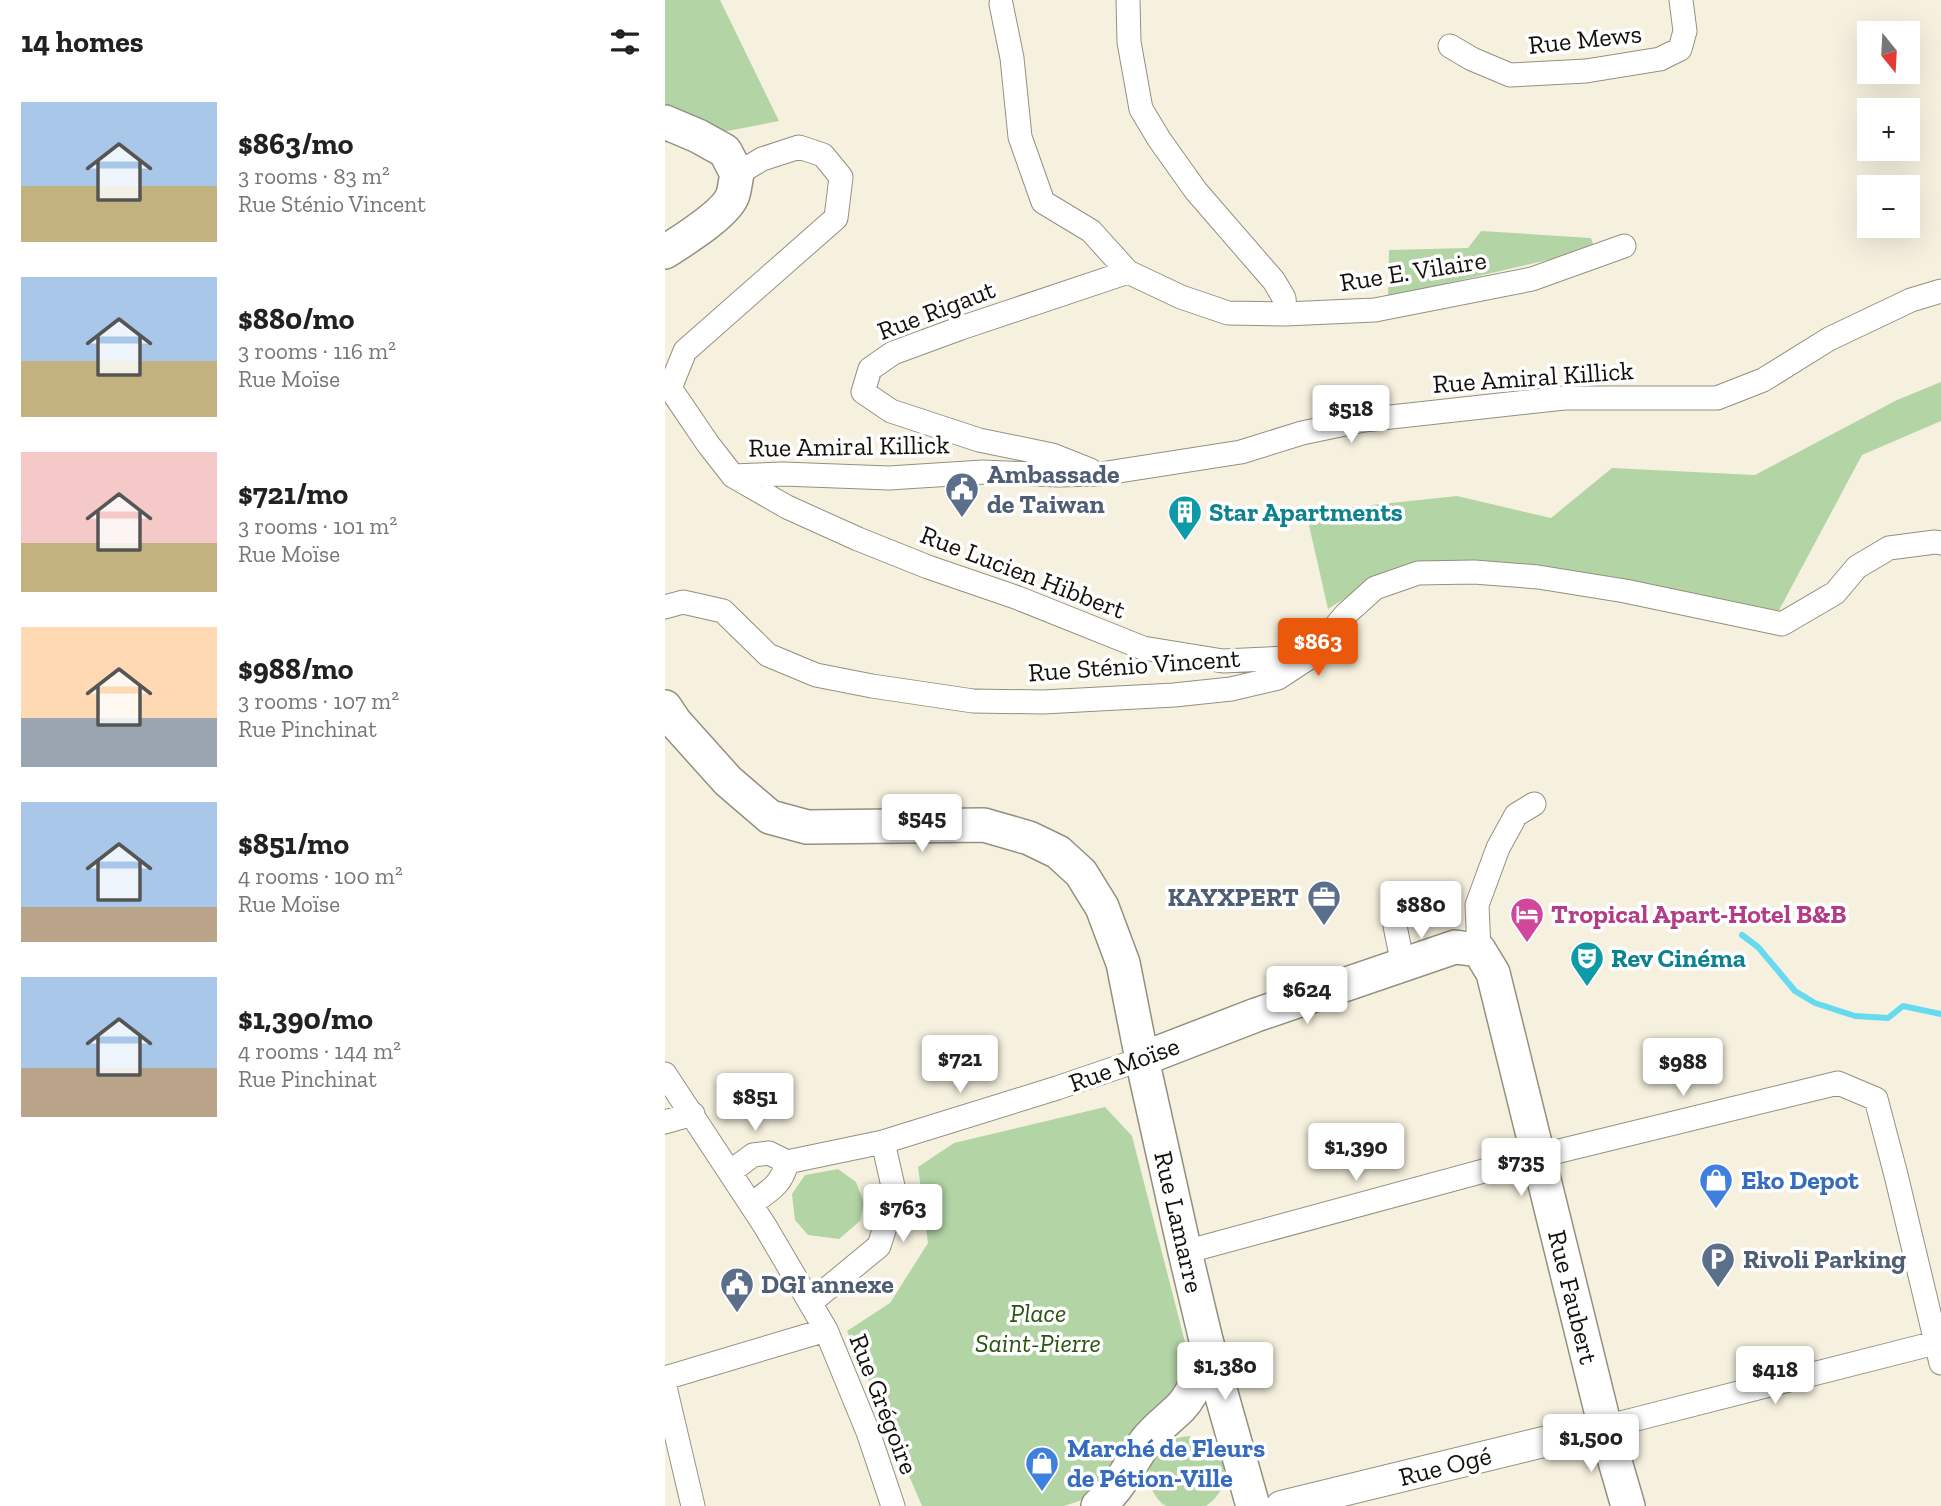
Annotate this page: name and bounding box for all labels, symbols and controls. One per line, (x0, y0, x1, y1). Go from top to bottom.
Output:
street label: Rue Mews (1527, 17, 1643, 61)
north arrow (1857, 21, 1920, 84)
map controls (1857, 21, 1920, 238)
icon: filters (606, 23, 644, 61)
text: 14 homes (21, 24, 144, 60)
button: + (1857, 98, 1920, 161)
text: $863/mo (238, 126, 353, 162)
icon: home (77, 130, 161, 214)
text: 3 rooms · 83 m² (238, 162, 390, 190)
button: − (1857, 175, 1920, 238)
text: Rue Sténio Vincent (238, 190, 426, 218)
street label: Rue E. Vilaire (1337, 244, 1489, 298)
street label: Rue Rigaut (873, 273, 1000, 347)
text: $880/mo (238, 301, 354, 337)
icon: home (77, 305, 161, 389)
text: 3 rooms · 116 m² (238, 337, 396, 365)
street label: Rue Amiral Killick (1431, 354, 1635, 400)
text: Rue Moïse (238, 365, 340, 393)
pin: $518 (1310, 386, 1392, 445)
text: $518 (1329, 394, 1374, 422)
street label: Rue Amiral Killick (748, 428, 950, 464)
place label: Ambassade de Taiwan (987, 458, 1120, 520)
public building icon: Ambassade de Taiwan (943, 470, 981, 519)
text: $721/mo (238, 476, 348, 512)
icon: home (77, 480, 161, 564)
building icon: Star Apartments (1166, 493, 1204, 542)
place label: Star Apartments (1209, 496, 1403, 528)
text: 3 rooms · 101 m² (238, 512, 397, 540)
street label: Rue Lucien Hibbert (916, 518, 1130, 626)
text: Rue Moïse (238, 540, 340, 568)
pin: $863 (1277, 618, 1359, 678)
text: $863 (1294, 627, 1342, 655)
street label: Rue Sténio Vincent (1027, 642, 1241, 688)
text: $988/mo (238, 651, 354, 687)
icon: home (77, 655, 161, 739)
text: 3 rooms · 107 m² (238, 687, 399, 715)
text: Rue Pinchinat (238, 715, 377, 743)
pin: $545 (881, 794, 963, 854)
text: $545 (898, 803, 946, 831)
text: $851/mo (238, 826, 349, 862)
icon: home (77, 830, 161, 914)
text: 4 rooms · 100 m² (238, 862, 403, 890)
office icon: KAYXPERT (1305, 878, 1343, 927)
place label: KAYXPERT (1168, 881, 1299, 913)
pin: $880 (1380, 881, 1462, 941)
text: Rue Moïse (238, 890, 340, 918)
text: $880 (1396, 890, 1446, 918)
hotel icon: Tropical Apart-Hotel B&B (1508, 895, 1546, 944)
place label: Tropical Apart-Hotel B&B (1551, 898, 1847, 930)
theatre icon: Rev Cinéma (1568, 939, 1606, 988)
place label: Rev Cinéma (1611, 942, 1746, 974)
pin: $624 (1266, 967, 1348, 1026)
text: $624 (1282, 975, 1332, 1003)
text: $1,390/mo (238, 1001, 373, 1037)
icon: home (77, 1005, 161, 1089)
street label: Rue Moïse (1064, 1029, 1184, 1099)
pin: $721 (919, 1036, 1001, 1095)
text: 4 rooms · 144 m² (238, 1037, 401, 1065)
pin: $988 (1642, 1038, 1724, 1098)
text: $721 (938, 1044, 982, 1072)
text: $988 (1659, 1047, 1707, 1075)
text: Rue Pinchinat (238, 1065, 377, 1093)
pin: $851 (714, 1074, 796, 1133)
text: $851 (733, 1082, 778, 1110)
pin: $1,390 (1299, 1124, 1413, 1183)
text: $1,390 (1324, 1132, 1388, 1160)
pin: $735 (1480, 1138, 1562, 1198)
text: $735 (1498, 1147, 1544, 1175)
street label: Rue Lamarre (1147, 1148, 1211, 1296)
shop icon: Eko Depot (1697, 1161, 1735, 1210)
place label: Eko Depot (1741, 1164, 1859, 1196)
pin: $763 (862, 1184, 944, 1244)
text: $763 (879, 1193, 927, 1221)
street label: Rue Faubert (1541, 1227, 1605, 1368)
parking icon: Rivoli Parking (1699, 1240, 1737, 1289)
place label: Rivoli Parking (1743, 1243, 1906, 1275)
public building icon: DGI annexe (718, 1265, 756, 1314)
place label: DGI annexe (761, 1268, 894, 1300)
park label: Place Saint-Pierre (975, 1297, 1101, 1359)
street label: Rue Grégoire (843, 1329, 925, 1479)
pin: $1,380 (1168, 1342, 1282, 1402)
pin: $418 (1734, 1346, 1816, 1406)
text: $1,380 (1193, 1351, 1257, 1379)
text: $418 (1752, 1355, 1798, 1383)
pin: $1,500 (1534, 1414, 1648, 1474)
text: $1,500 (1559, 1423, 1623, 1451)
place label: Marché de Fleurs de Pétion-Ville (1067, 1432, 1265, 1494)
street label: Rue Ogé (1395, 1439, 1495, 1493)
shop icon: Marché de Fleurs de Pétion-Ville (1023, 1444, 1061, 1493)

